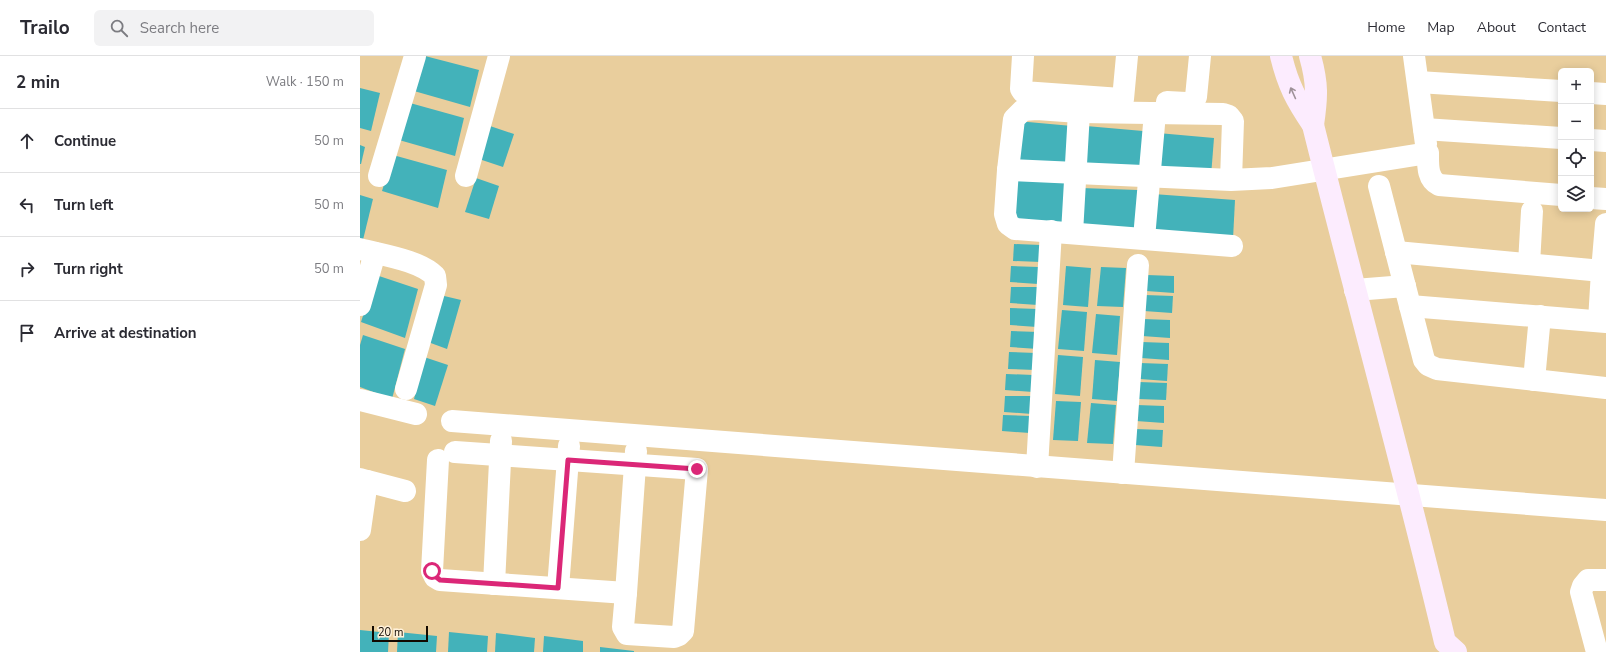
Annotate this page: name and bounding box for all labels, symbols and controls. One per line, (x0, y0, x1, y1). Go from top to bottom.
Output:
search box (94, 10, 374, 46)
text: Trailo (20, 15, 70, 41)
icon: search (108, 17, 130, 39)
text: Search here (140, 18, 219, 38)
text: Home (1367, 18, 1405, 37)
text: Map (1427, 18, 1455, 37)
text: About (1477, 18, 1516, 37)
text: Contact (1538, 18, 1586, 37)
map controls (1558, 68, 1594, 212)
button: + (1558, 68, 1594, 104)
text: 2 min (16, 71, 60, 94)
text: Walk · 150 m (266, 73, 344, 91)
one-way arrow (1288, 87, 1296, 99)
button: − (1558, 104, 1594, 140)
icon: ahead (16, 130, 38, 152)
text: Continue (54, 131, 116, 151)
text: 50 m (314, 132, 344, 150)
button: locate (1558, 140, 1594, 176)
button: layers (1558, 176, 1594, 212)
icon: left (16, 194, 38, 216)
text: Turn left (54, 195, 113, 215)
text: 50 m (314, 196, 344, 214)
icon: right (16, 258, 38, 280)
text: Turn right (54, 259, 123, 279)
text: 50 m (314, 260, 344, 278)
icon: arrive (16, 322, 38, 344)
text: Arrive at destination (54, 323, 197, 343)
route end (688, 460, 706, 478)
route start (423, 562, 441, 580)
scale bar (372, 624, 428, 643)
text: 20 m (378, 625, 403, 640)

